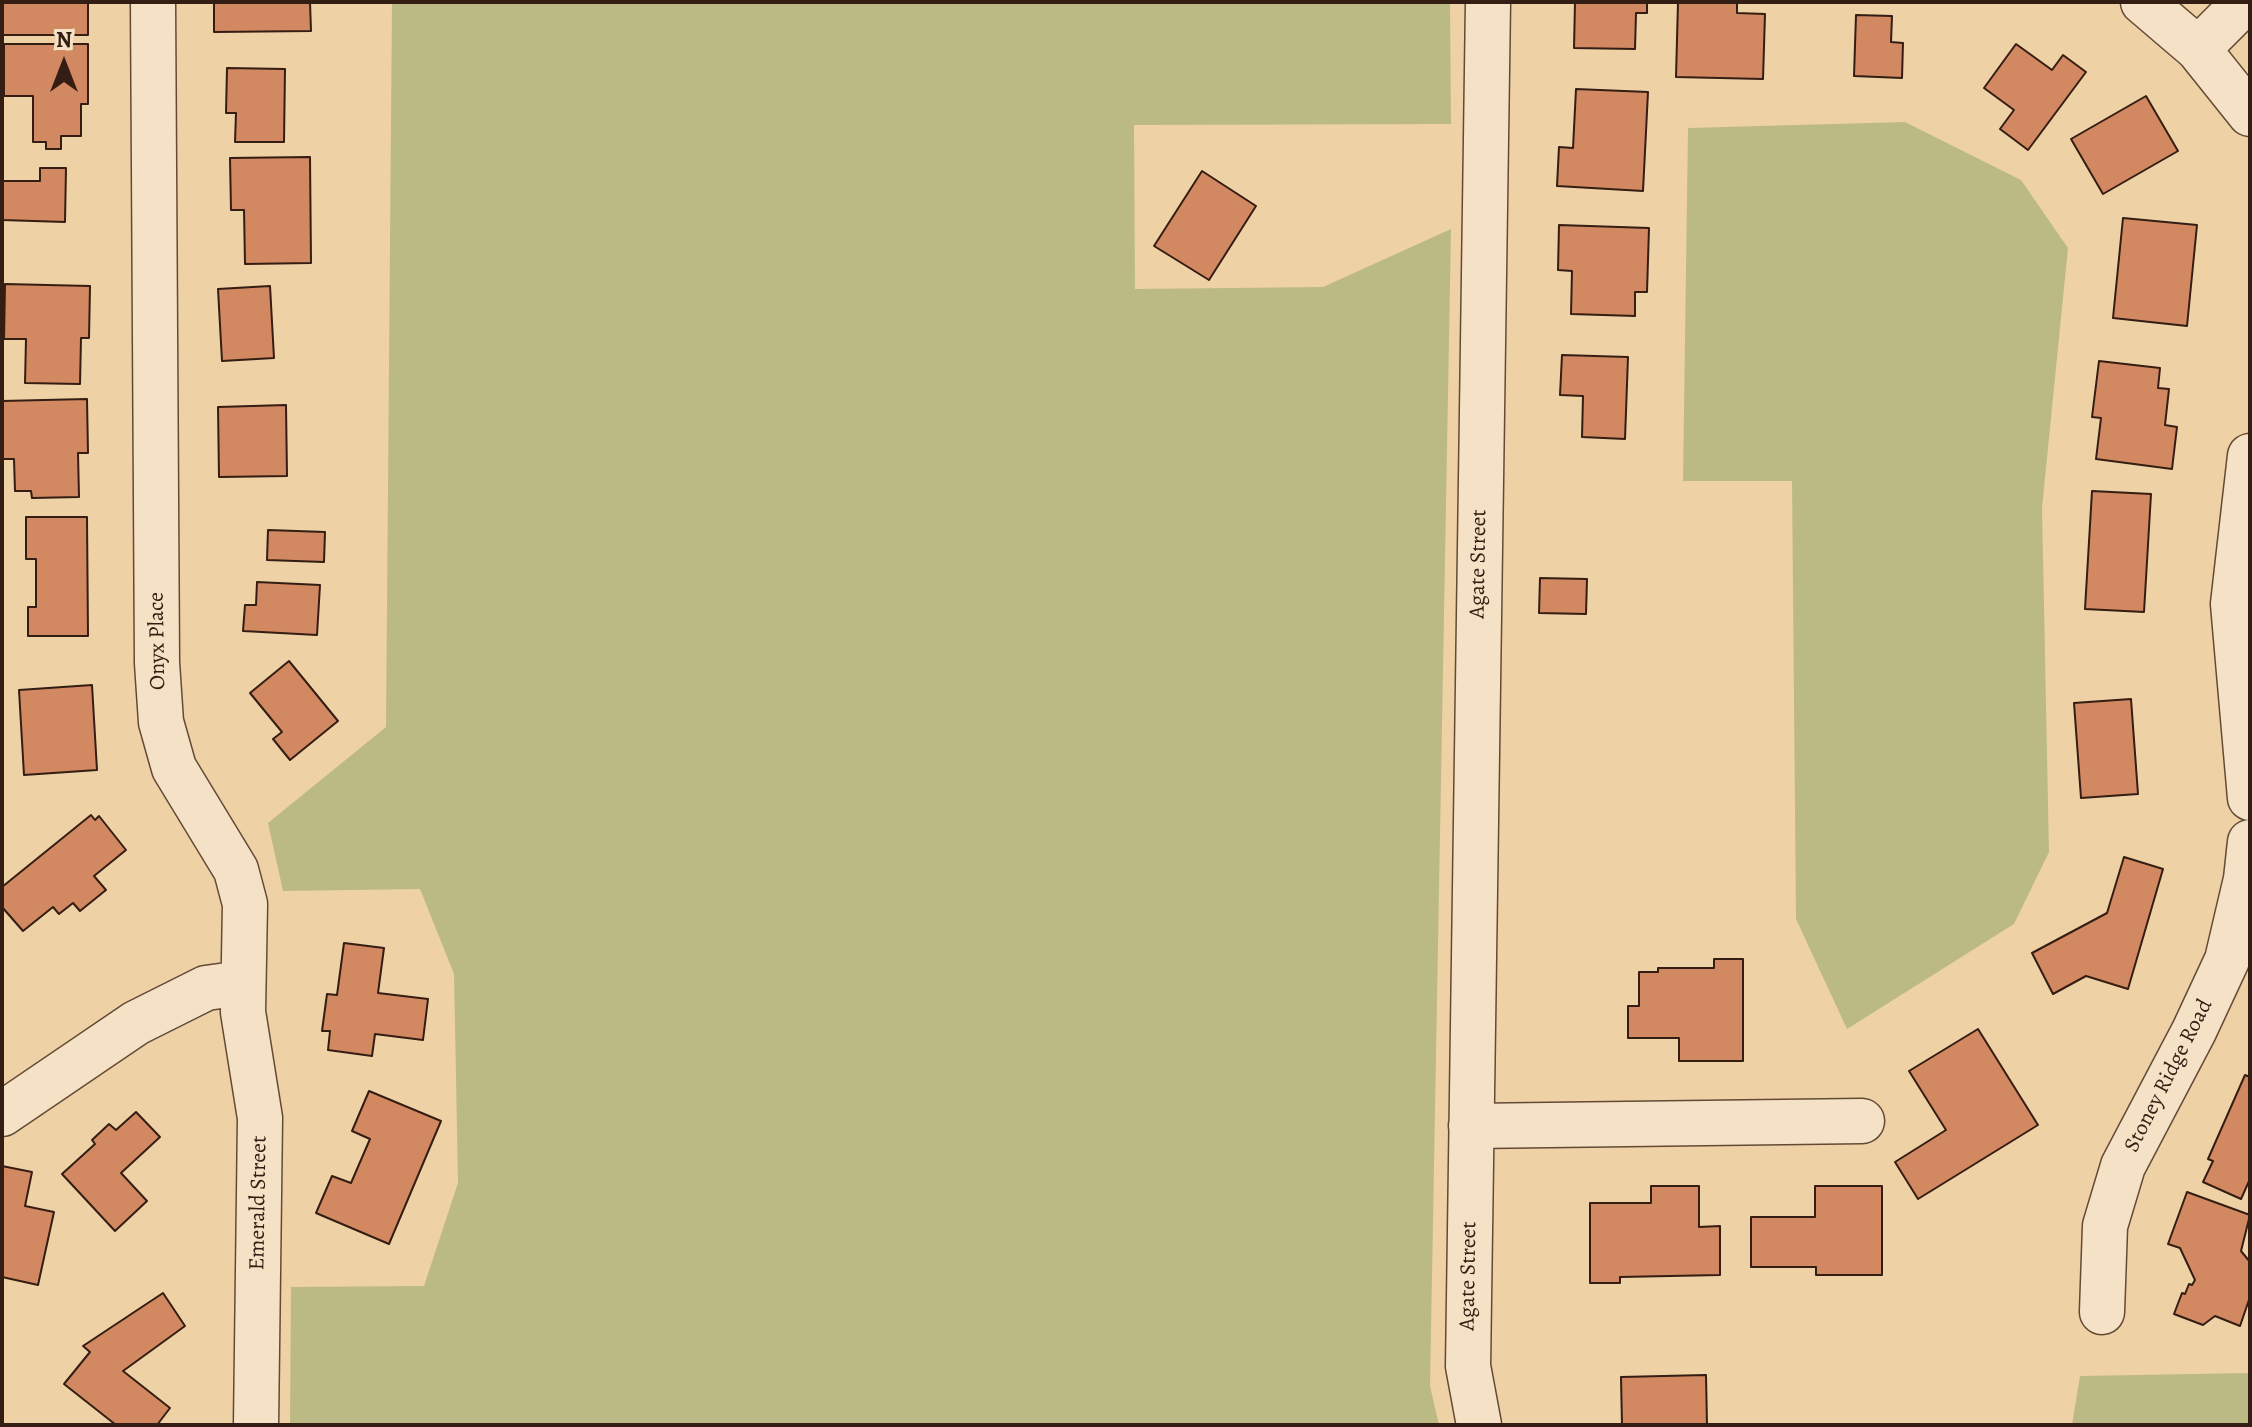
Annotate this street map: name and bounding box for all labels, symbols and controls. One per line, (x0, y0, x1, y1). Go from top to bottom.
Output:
north arrow (24, 24, 104, 104)
text: N (56, 25, 72, 55)
street label: Agate Street (1465, 509, 1493, 619)
street label: Onyx Place (144, 592, 172, 690)
street label: Stoney Ridge Road (2119, 995, 2219, 1157)
street label: Emerald Street (245, 1135, 273, 1271)
street label: Agate Street (1455, 1221, 1483, 1331)

